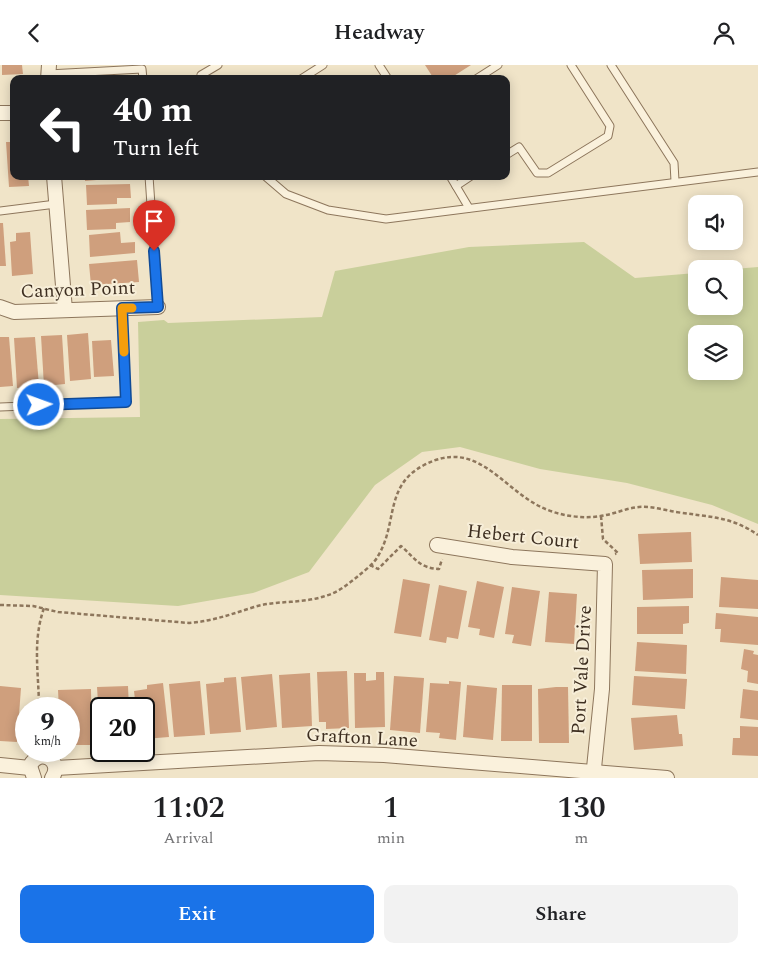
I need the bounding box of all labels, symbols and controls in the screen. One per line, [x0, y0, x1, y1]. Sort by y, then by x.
text: Headway [334, 16, 424, 49]
icon: back [20, 19, 48, 47]
icon: person [710, 19, 738, 47]
text: 40 m [113, 84, 193, 137]
icon: left [30, 95, 95, 160]
text: Turn left [113, 132, 199, 165]
map controls [688, 195, 743, 380]
button: sound [688, 195, 743, 250]
pin [133, 200, 175, 251]
icon: arrive [140, 207, 168, 235]
button: search [688, 260, 743, 315]
street label: Canyon Point [20, 273, 136, 306]
button: layers [688, 325, 743, 380]
position arrow [12, 378, 64, 430]
street label: Hebert Court [466, 517, 581, 557]
street label: Port Vale Drive [564, 605, 600, 735]
speed limit sign: 20 [90, 697, 155, 762]
text: 9 [40, 704, 55, 742]
street label: Grafton Lane [305, 721, 419, 755]
text: km/h [34, 732, 61, 751]
text: 11:02 [152, 785, 225, 831]
text: 1 [383, 785, 399, 831]
text: 130 [557, 785, 606, 831]
text: Arrival [164, 826, 213, 850]
text: min [377, 826, 405, 850]
text: m [575, 826, 588, 850]
button: Exit [20, 885, 374, 943]
button: Share [384, 885, 738, 943]

